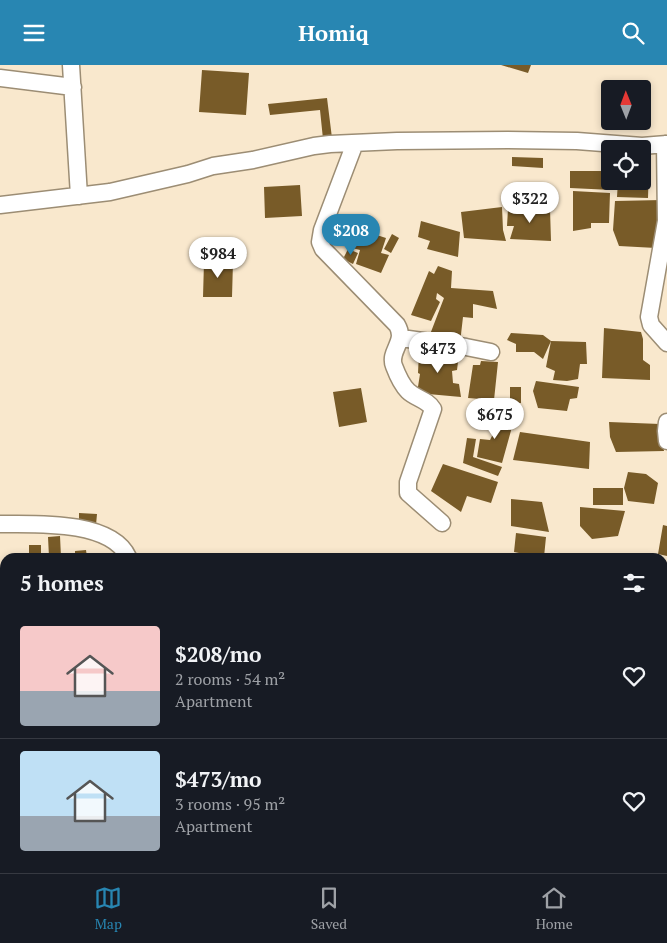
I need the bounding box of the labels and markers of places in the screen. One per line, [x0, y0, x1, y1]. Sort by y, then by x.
pin: $322 [500, 181, 560, 224]
pin: $208 [321, 213, 381, 256]
pin: $984 [188, 237, 248, 279]
pin: $473 [408, 331, 468, 374]
pin: $675 [465, 397, 525, 440]

